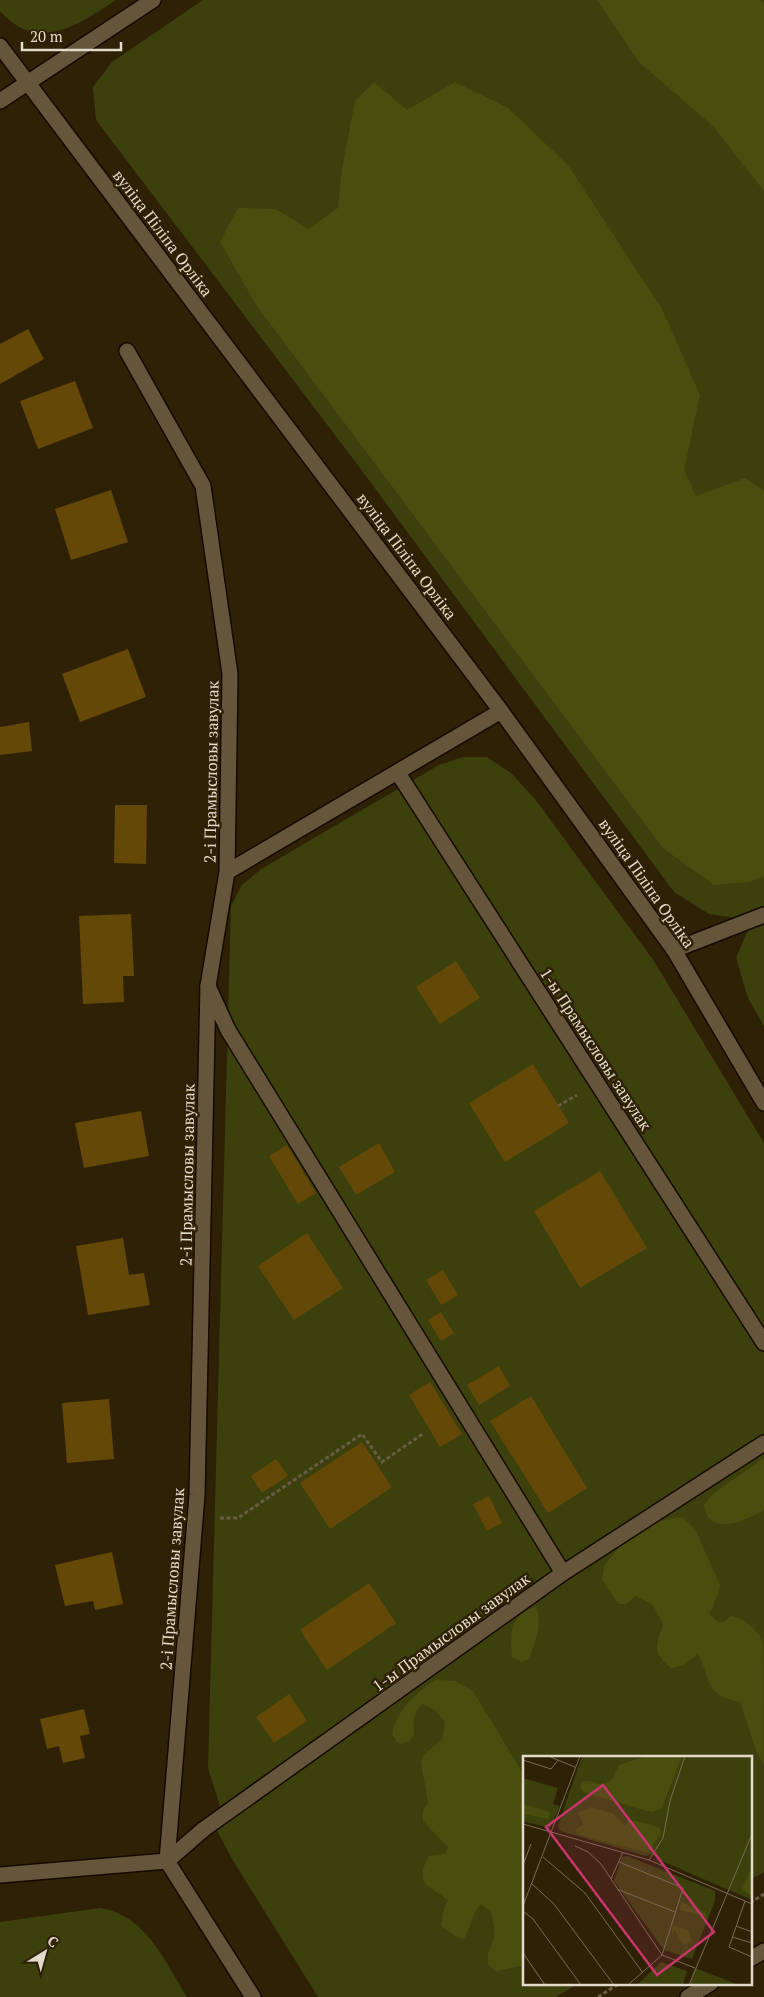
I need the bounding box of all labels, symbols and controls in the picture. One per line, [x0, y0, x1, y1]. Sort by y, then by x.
scale bar [22, 20, 121, 52]
text: 20 m [30, 26, 63, 46]
street label: вуліца Піліпа Орліка [108, 165, 218, 301]
street label: вуліца Піліпа Орліка [352, 488, 462, 624]
street label: 2-і Прамысловы завулак [198, 680, 224, 863]
street label: вуліца Піліпа Орліка [594, 814, 700, 952]
street label: 1-ы Прамысловы завулак [535, 964, 657, 1135]
street label: 2-і Прамысловы завулак [174, 1083, 200, 1266]
street label: 2-і Прамысловы завулак [155, 1487, 189, 1671]
street label: 1-ы Прамысловы завулак [368, 1567, 534, 1697]
inset map [523, 1756, 752, 1984]
north arrow [20, 1927, 70, 1977]
text: С [44, 1931, 62, 1952]

